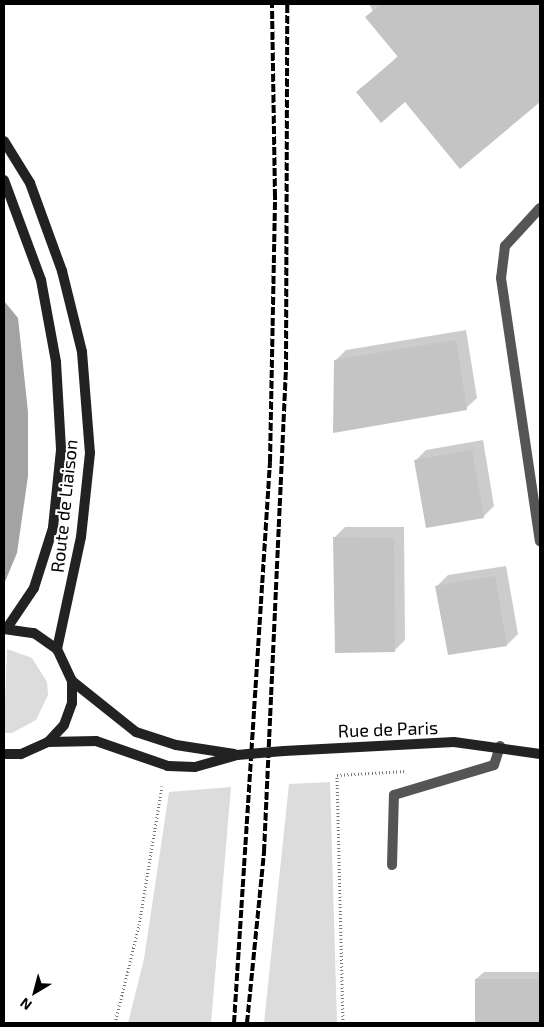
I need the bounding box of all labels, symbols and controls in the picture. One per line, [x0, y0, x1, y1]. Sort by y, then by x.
street label: Route de Liaison [46, 438, 82, 574]
street label: Rue de Paris [337, 716, 439, 742]
north arrow [10, 967, 60, 1017]
text: N [17, 995, 35, 1014]

